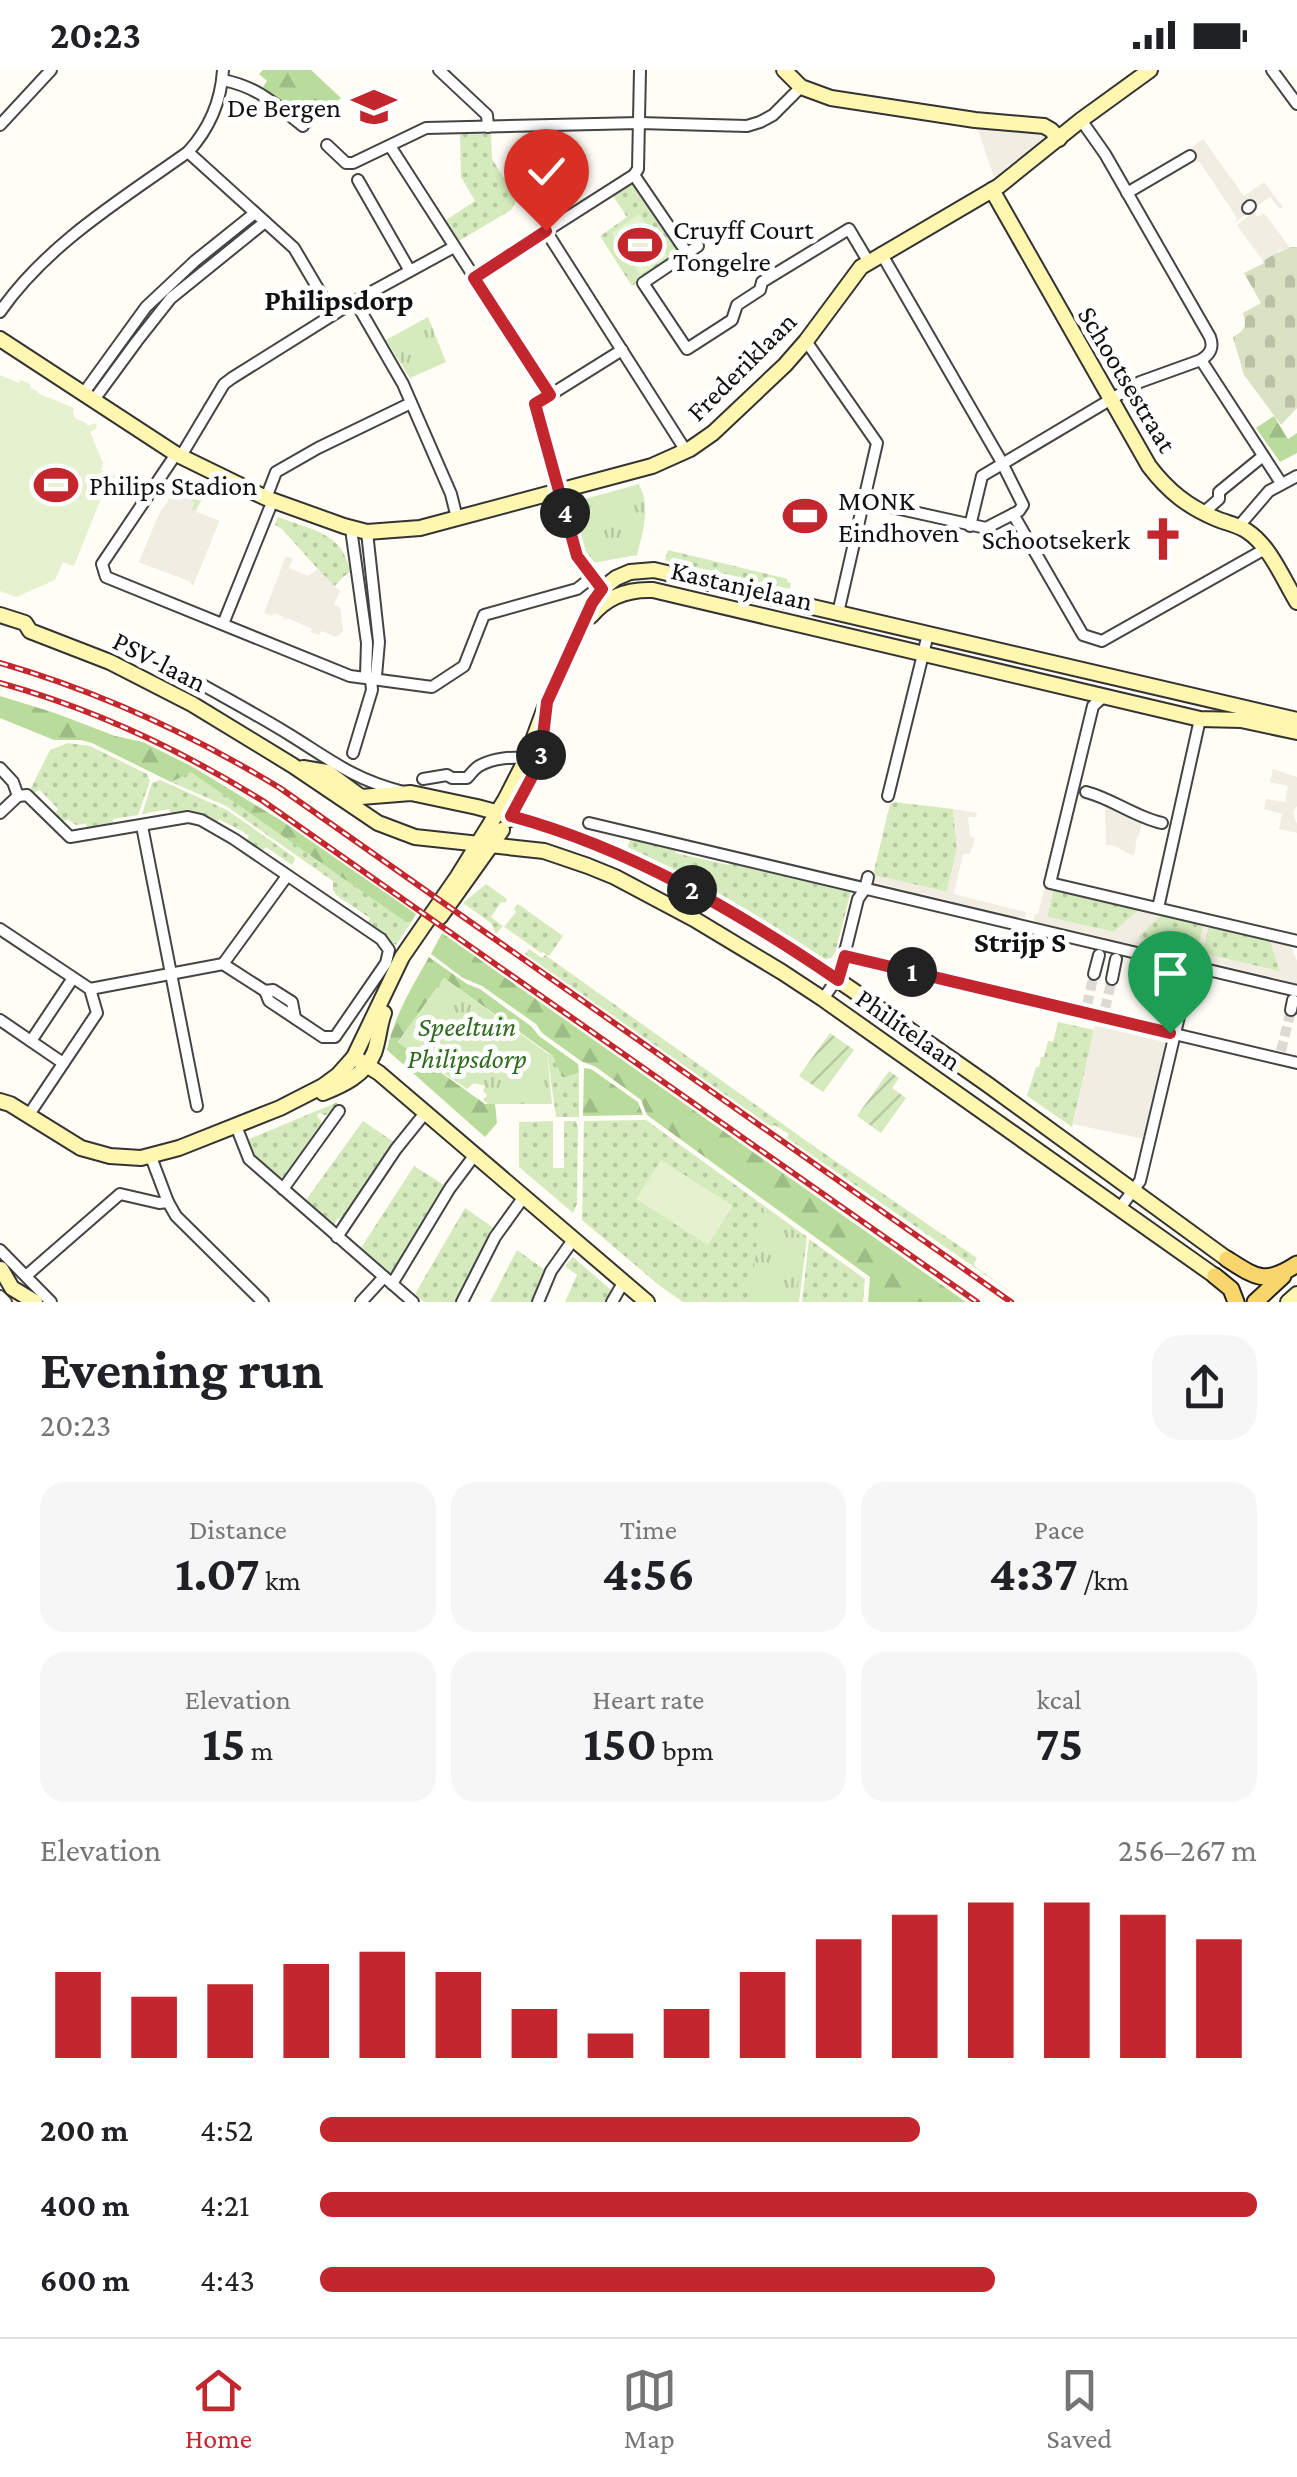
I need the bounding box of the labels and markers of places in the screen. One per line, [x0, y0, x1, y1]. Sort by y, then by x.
school or university icon: De Bergen [350, 83, 398, 131]
place label: De Bergen [227, 92, 341, 123]
pin [504, 129, 589, 232]
place label: Cruyff Court Tongelre [673, 214, 814, 277]
sports icon: Cruyff Court Tongelre [616, 221, 664, 269]
sports icon: Philips Stadion [32, 461, 80, 509]
place label: Philips Stadion [89, 470, 257, 501]
place label: MONK Eindhoven [838, 485, 959, 548]
pin: 4 [540, 488, 590, 538]
sports icon: MONK Eindhoven [781, 492, 829, 540]
church icon: Schootsekerk [1139, 515, 1187, 563]
place label: Schootsekerk [982, 524, 1131, 555]
pin: 3 [516, 730, 566, 780]
pin: 2 [667, 865, 717, 915]
pin [1128, 931, 1213, 1034]
pin: 1 [887, 947, 937, 997]

